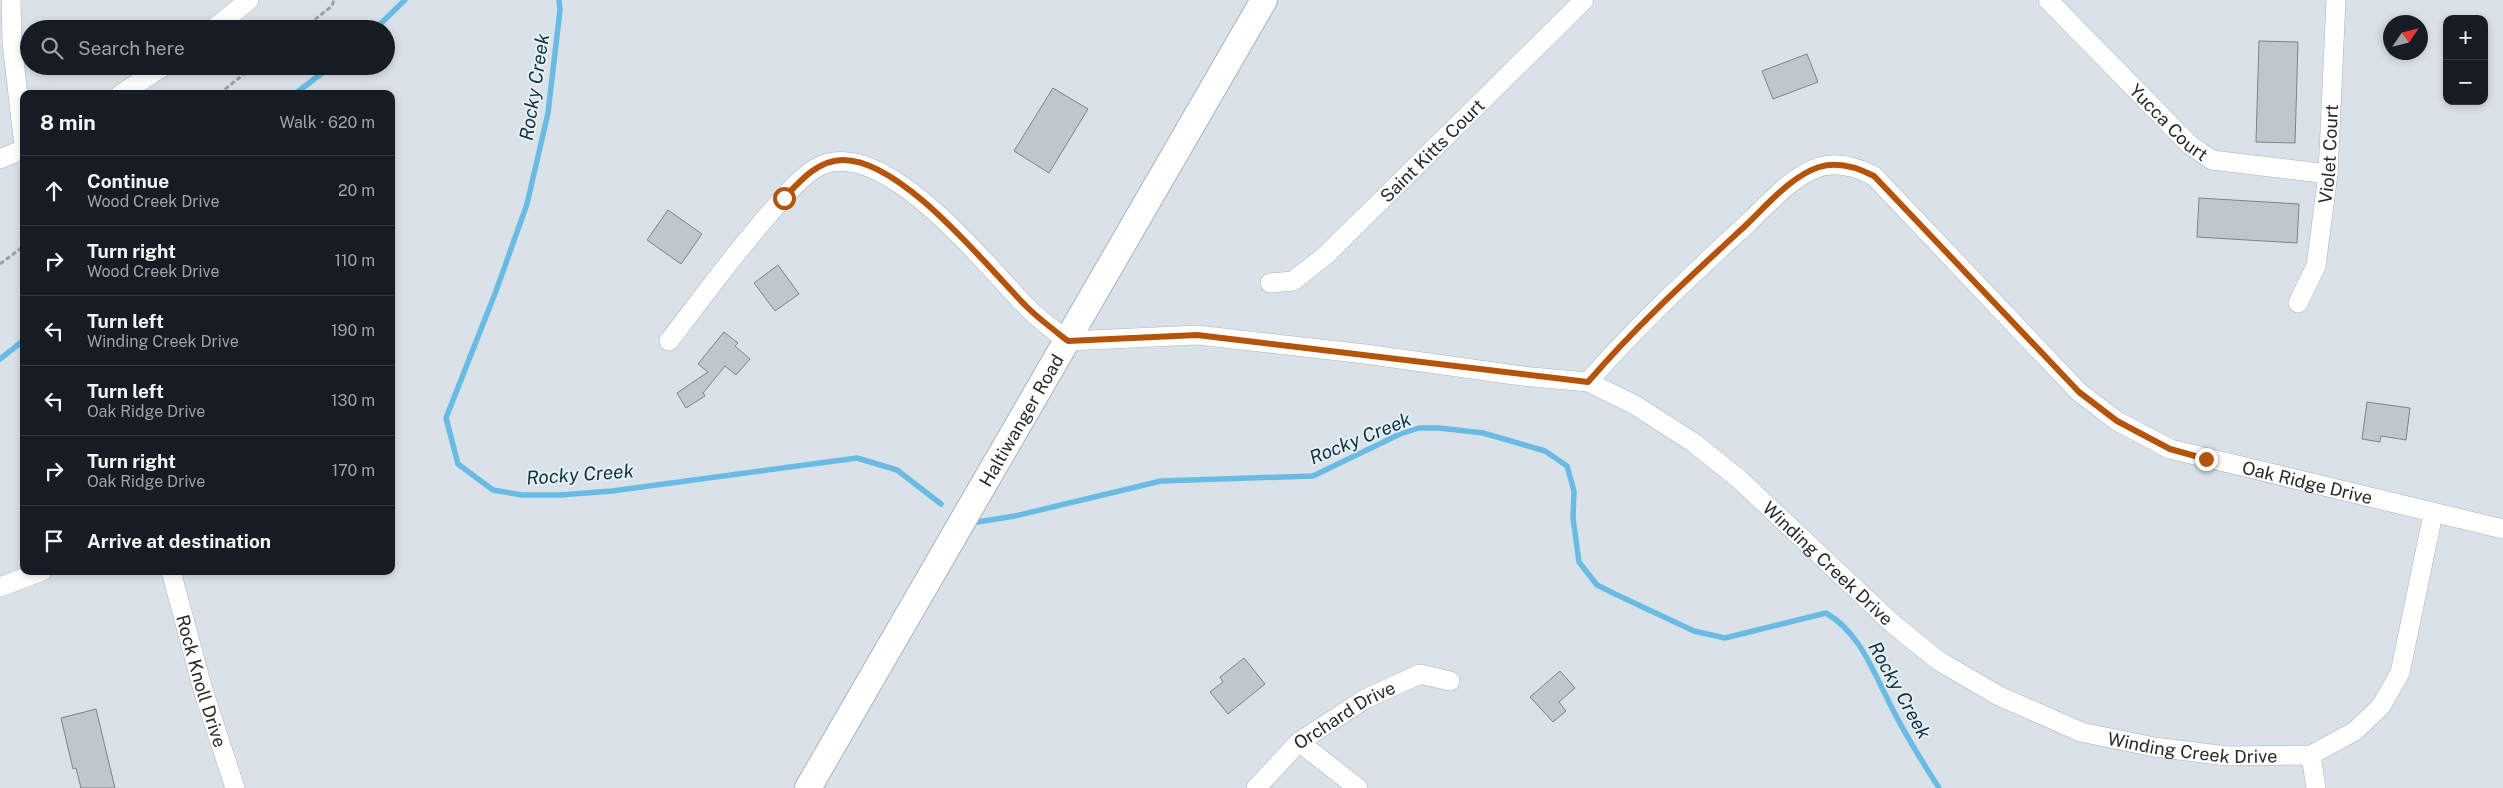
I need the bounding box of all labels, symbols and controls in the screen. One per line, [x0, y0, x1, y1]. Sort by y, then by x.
north arrow [2383, 15, 2428, 60]
map controls [2443, 15, 2488, 105]
button: + [2443, 15, 2488, 60]
search box [20, 20, 395, 75]
water label: Rocky Creek [515, 31, 553, 142]
icon: search [38, 34, 66, 62]
text: Search here [78, 37, 185, 59]
button: − [2443, 60, 2488, 105]
street label: Yucca Court [2125, 79, 2212, 165]
street label: Saint Kitts Court [1375, 94, 1488, 206]
street label: Violet Court [2314, 104, 2342, 205]
text: 8 min [40, 110, 96, 135]
text: Walk · 620 m [279, 113, 375, 132]
text: Continue [87, 170, 169, 192]
icon: ahead [40, 177, 68, 205]
text: 20 m [338, 181, 375, 200]
route start [773, 187, 796, 210]
text: Wood Creek Drive [87, 192, 220, 211]
text: Turn right [87, 240, 176, 262]
icon: right [40, 247, 68, 275]
text: 110 m [334, 251, 375, 270]
text: Wood Creek Drive [87, 262, 220, 281]
text: Turn left [87, 310, 164, 332]
icon: left [40, 317, 68, 345]
text: 190 m [331, 321, 375, 340]
text: Winding Creek Drive [87, 332, 239, 351]
street label: Haltiwanger Road [974, 350, 1067, 490]
text: Turn left [87, 380, 164, 402]
icon: left [40, 387, 68, 415]
text: 130 m [331, 391, 375, 410]
text: Oak Ridge Drive [87, 402, 205, 421]
water label: Rocky Creek [1306, 407, 1415, 468]
route end [2195, 448, 2218, 471]
text: Turn right [87, 450, 176, 472]
street label: Oak Ridge Drive [2240, 456, 2375, 508]
icon: right [40, 457, 68, 485]
water label: Rocky Creek [526, 459, 635, 489]
text: 170 m [332, 461, 375, 480]
text: Oak Ridge Drive [87, 472, 205, 491]
street label: Winding Creek Drive [1759, 497, 1898, 629]
icon: arrive [40, 527, 68, 555]
text: Arrive at destination [87, 530, 271, 552]
street label: Rock Knoll Drive [173, 612, 231, 750]
water label: Rocky Creek [1864, 638, 1936, 743]
street label: Orchard Drive [1289, 676, 1398, 753]
street label: Winding Creek Drive [2106, 727, 2277, 767]

